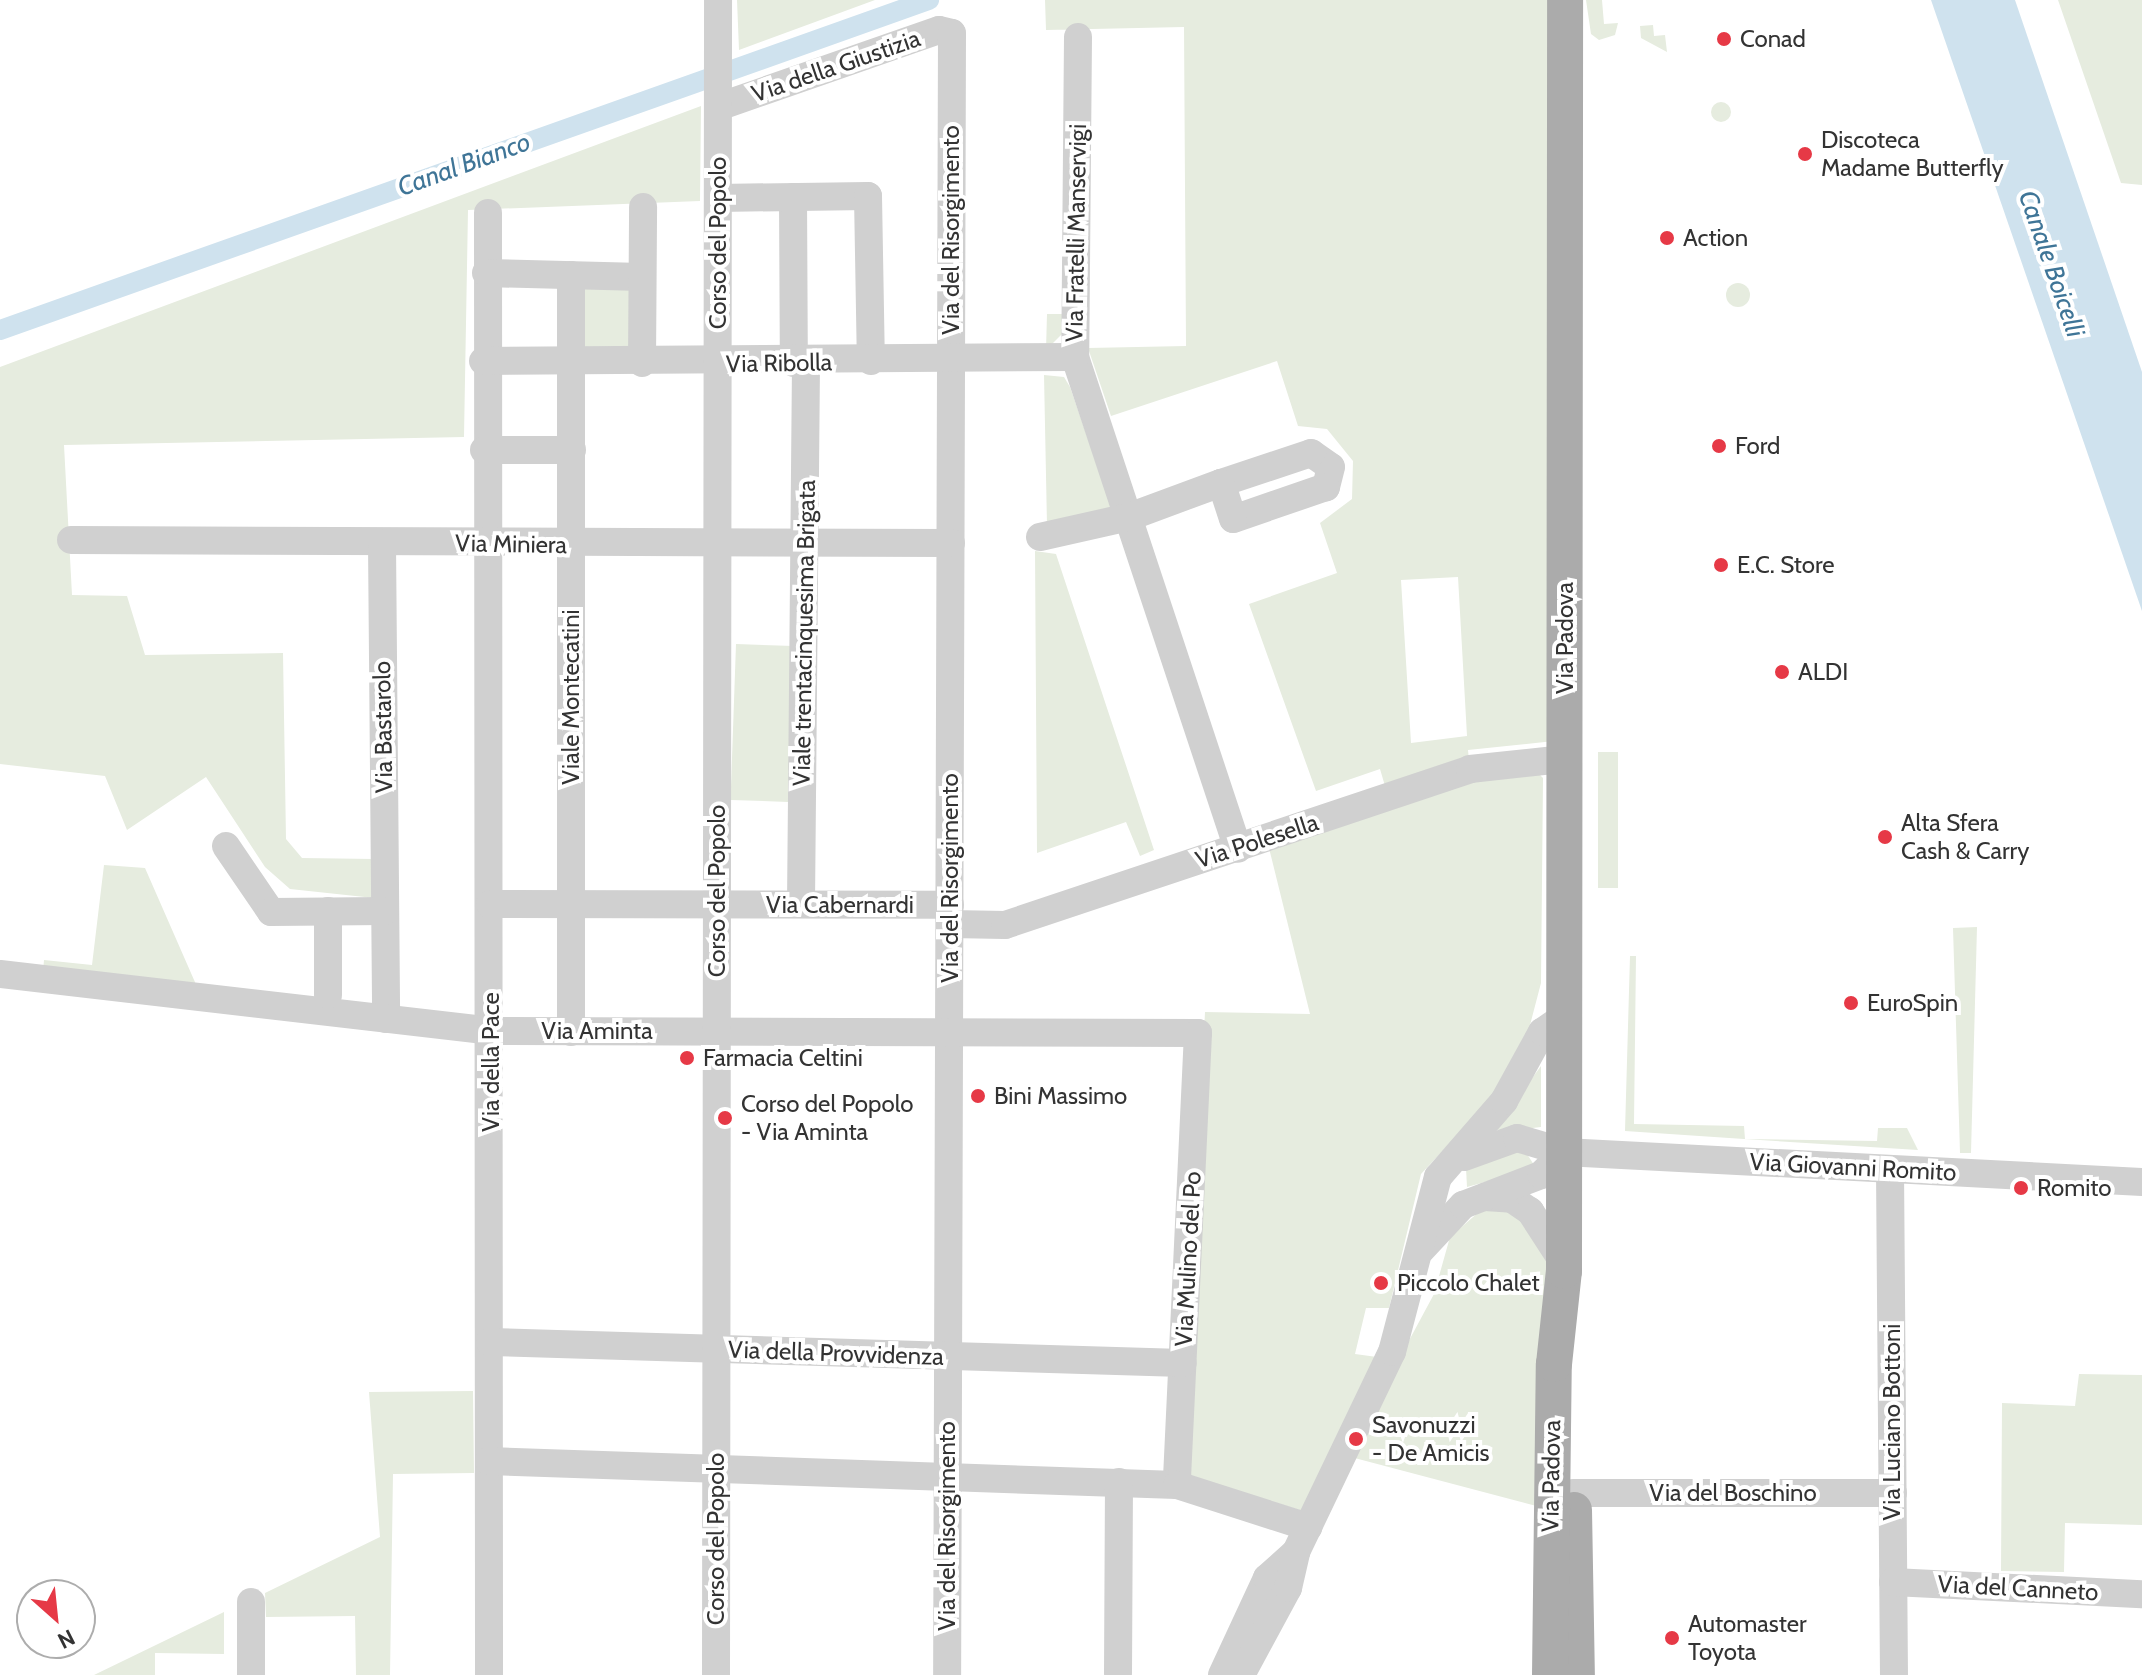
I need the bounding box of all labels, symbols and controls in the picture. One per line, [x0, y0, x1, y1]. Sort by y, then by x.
street label: Via della Giustizia [748, 24, 924, 108]
place label: Conad [1740, 25, 1806, 53]
marker: Conad [1715, 30, 1733, 48]
street label: Via Fratelli Manservigi [1060, 124, 1092, 342]
street label: Via del Risorgimento [937, 125, 965, 335]
place label: Discoteca Madame Butterfly [1821, 126, 2004, 182]
water label: Canal Bianco [393, 127, 535, 203]
marker: Discoteca Madame Butterfly [1796, 145, 1814, 163]
street label: Corso del Popolo [704, 157, 732, 329]
water label: Canale Boicelli [2011, 187, 2091, 341]
place label: Action [1683, 224, 1748, 252]
marker: Action [1658, 229, 1676, 247]
street label: Via Ribolla [726, 348, 832, 378]
place label: Ford [1735, 432, 1780, 460]
marker: Ford [1710, 437, 1728, 455]
street label: Viale trentacinquesima Brigata [787, 480, 821, 786]
street label: Via Miniera [455, 529, 567, 559]
place label: E.C. Store [1737, 551, 1835, 579]
marker: E.C. Store [1712, 556, 1730, 574]
street label: Via Padova [1551, 582, 1579, 694]
street label: Viale Montecatini [557, 609, 585, 785]
place label: ALDI [1798, 658, 1848, 686]
street label: Via Bastarolo [367, 661, 399, 793]
marker: ALDI [1773, 663, 1791, 681]
street label: Via del Risorgimento [936, 773, 964, 983]
street label: Corso del Popolo [703, 805, 731, 977]
street label: Via Polesella [1192, 808, 1322, 874]
place label: Alta Sfera Cash & Carry [1901, 809, 2029, 865]
marker: Alta Sfera Cash & Carry [1876, 828, 1894, 846]
street label: Via Cabernardi [766, 891, 914, 919]
place label: EuroSpin [1867, 989, 1958, 1017]
street label: Via della Pace [477, 992, 505, 1132]
marker: EuroSpin [1842, 994, 1860, 1012]
street label: Via Aminta [541, 1017, 653, 1045]
place label: Farmacia Celtini [703, 1044, 863, 1072]
marker: Farmacia Celtini [678, 1049, 696, 1067]
place label: Bini Massimo [994, 1082, 1127, 1110]
marker: Bini Massimo [969, 1087, 987, 1105]
place label: Corso del Popolo - Via Aminta [741, 1090, 913, 1146]
marker: Corso del Popolo - Via Aminta [716, 1109, 734, 1127]
street label: Via Giovanni Romito [1749, 1147, 1957, 1187]
street label: Via Mulino del Po [1169, 1171, 1207, 1347]
place label: Romito [2037, 1174, 2112, 1202]
marker: Romito [2012, 1179, 2030, 1197]
place label: Piccolo Chalet [1397, 1269, 1540, 1297]
marker: Piccolo Chalet [1372, 1274, 1390, 1292]
street label: Via Luciano Bottoni [1878, 1324, 1906, 1520]
street label: Via della Provvidenza [728, 1335, 944, 1371]
place label: Savonuzzi - De Amicis [1372, 1411, 1489, 1467]
street label: Via Padova [1536, 1420, 1566, 1532]
street label: Via del Risorgimento [933, 1421, 961, 1631]
marker: Savonuzzi - De Amicis [1347, 1430, 1365, 1448]
street label: Corso del Popolo [702, 1453, 730, 1625]
street label: Via del Boschino [1649, 1479, 1817, 1507]
street label: Via del Canneto [1937, 1569, 2099, 1607]
north arrow [16, 1579, 96, 1659]
place label: Automaster Toyota [1688, 1610, 1807, 1666]
text: N [53, 1623, 79, 1655]
marker: Automaster Toyota [1663, 1629, 1681, 1647]

